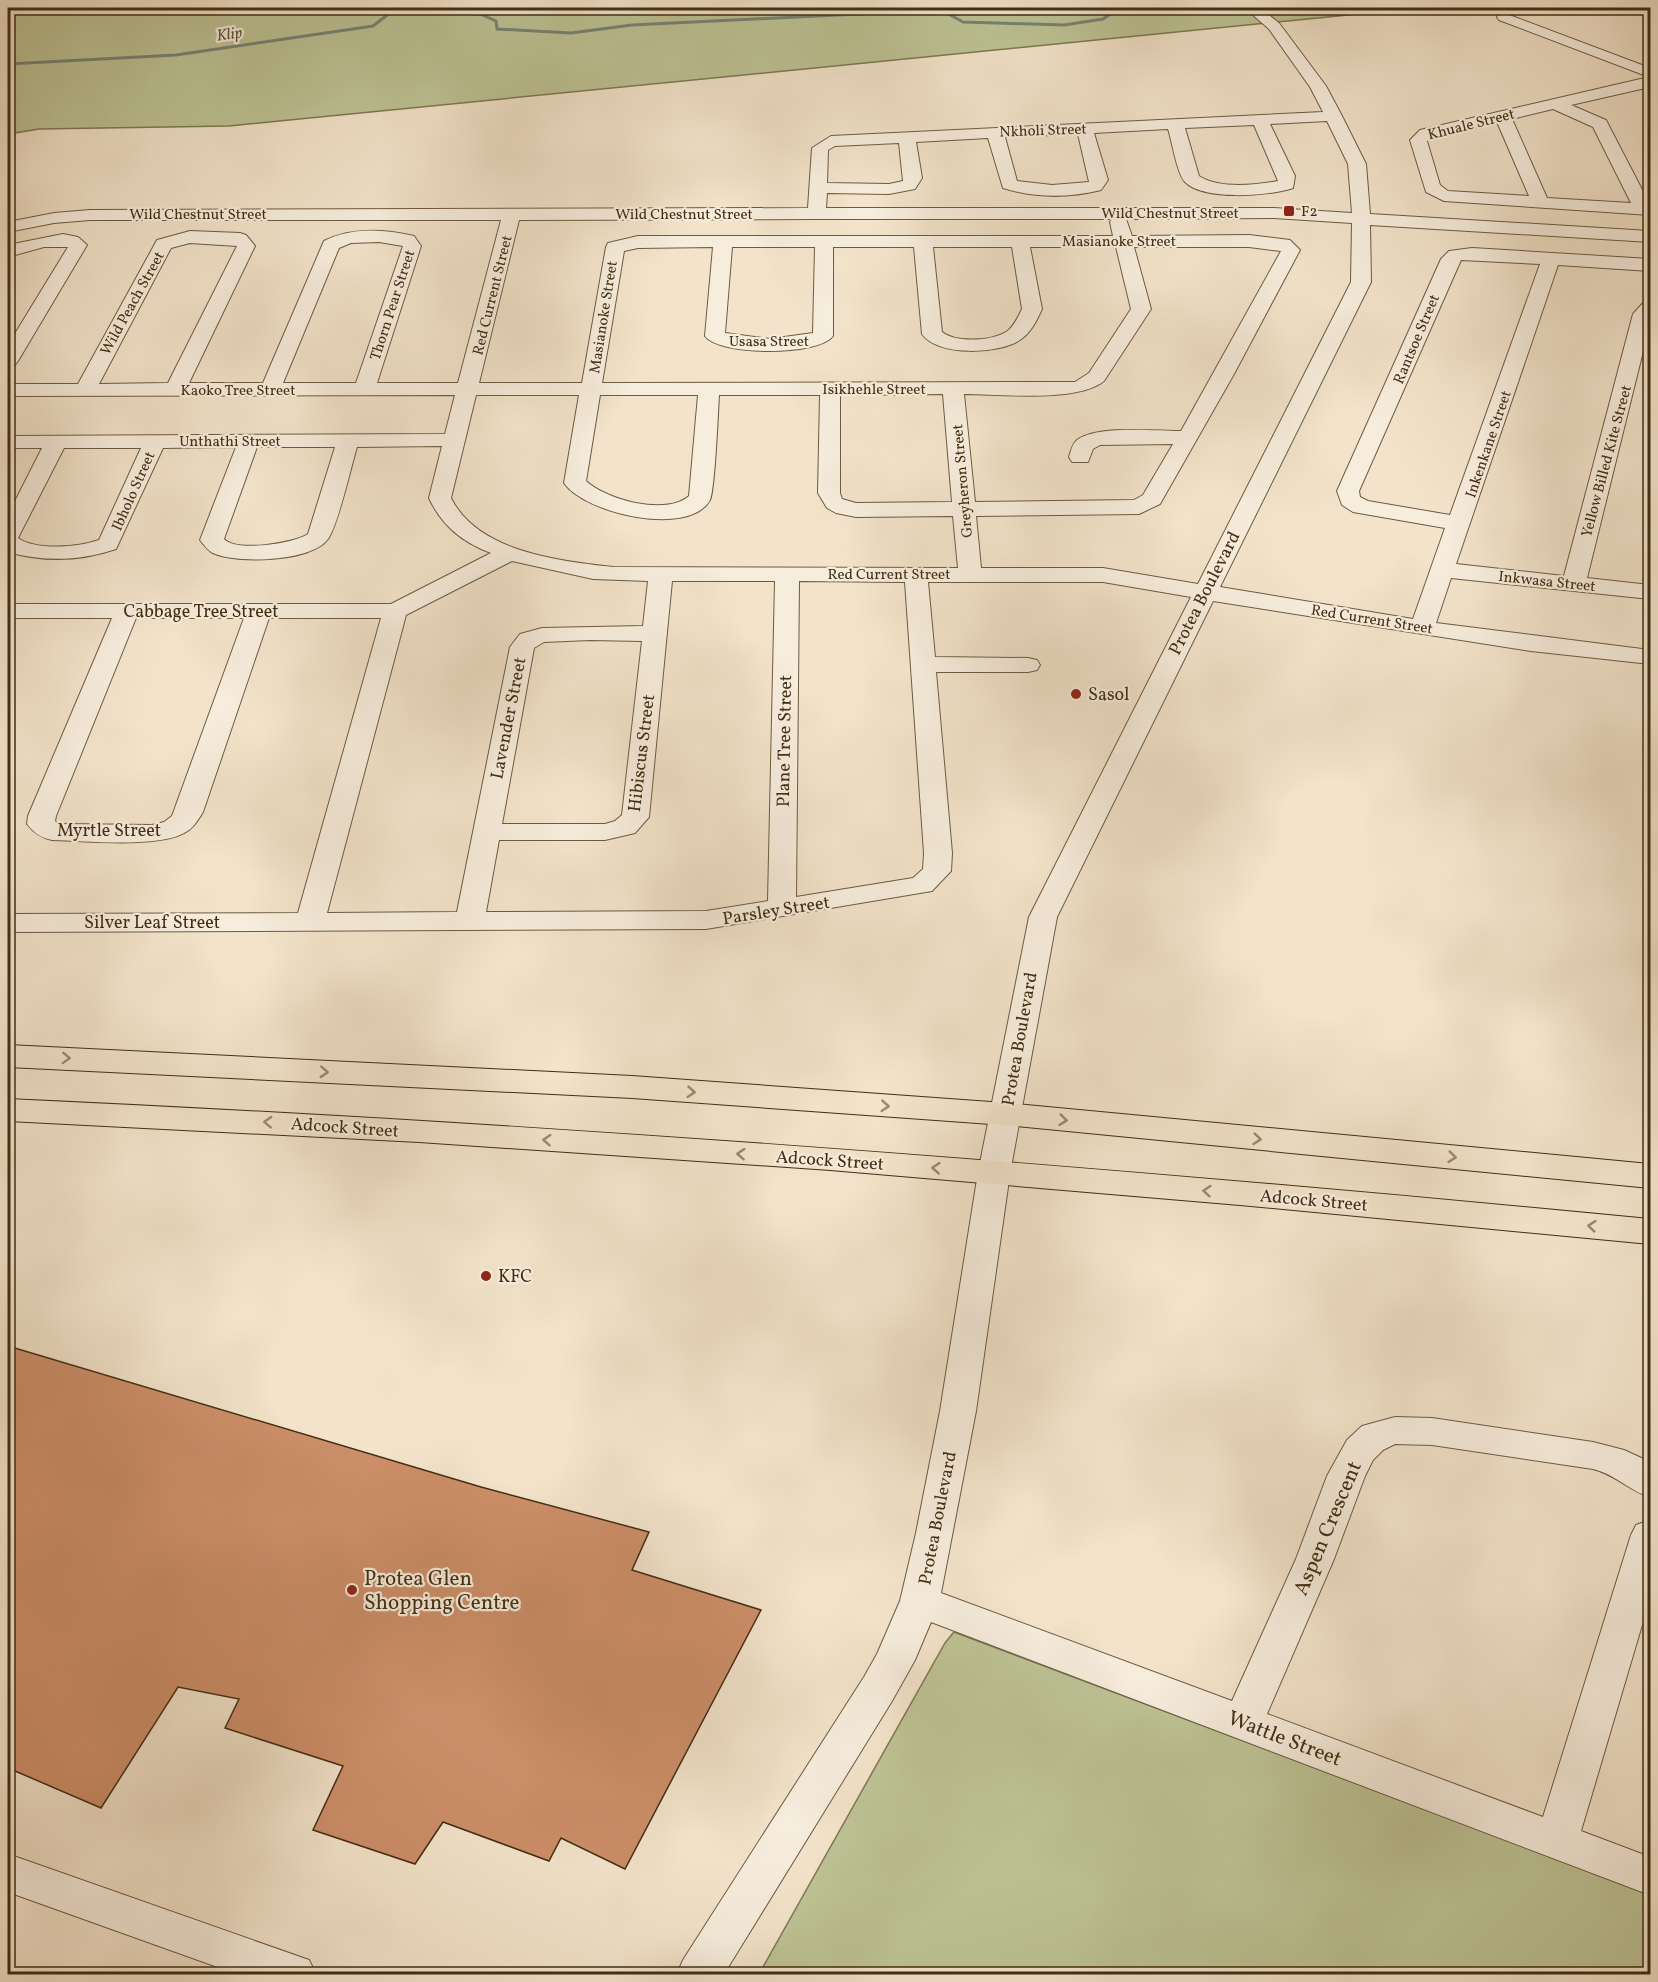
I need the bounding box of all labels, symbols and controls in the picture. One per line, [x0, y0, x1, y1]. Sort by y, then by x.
water label: Klip [215, 22, 244, 48]
street label: Khuale Street [1426, 105, 1517, 146]
street label: Nkholi Street [999, 119, 1087, 144]
place label: F2 [1301, 202, 1317, 223]
street label: Wild Chestnut Street [1101, 204, 1239, 225]
marker: F2 [1282, 204, 1296, 218]
street label: Wild Chestnut Street [129, 205, 267, 226]
street label: Wild Chestnut Street [615, 205, 753, 226]
street label: Masianoke Street [1062, 232, 1176, 253]
street label: Red Current Street [468, 233, 519, 358]
street label: Thorn Pear Street [366, 247, 421, 364]
street label: Wild Peach Street [96, 248, 171, 359]
street label: Masianoke Street [585, 259, 624, 375]
street label: Rantsoe Street [1389, 291, 1446, 388]
street label: Usasa Street [729, 332, 809, 353]
street label: Isikhehle Street [822, 380, 926, 401]
street label: Kaoko Tree Street [181, 381, 295, 402]
street label: Yellow Billed Kite Street [1577, 383, 1638, 540]
street label: Inkenkane Street [1461, 388, 1518, 501]
street label: Greyheron Street [948, 423, 979, 539]
street label: Unthathi Street [179, 432, 281, 453]
street label: Ibholo Street [108, 449, 161, 535]
street label: Protea Boulevard [1163, 528, 1247, 660]
street label: Red Current Street [827, 565, 951, 586]
street label: Inkwasa Street [1497, 567, 1597, 598]
street label: Cabbage Tree Street [123, 600, 279, 625]
street label: Red Current Street [1309, 600, 1434, 640]
street label: Lavender Street [485, 655, 534, 782]
street label: Plane Tree Street [772, 675, 799, 807]
place label: Sasol [1088, 683, 1129, 708]
marker: Sasol [1069, 687, 1083, 701]
street label: Hibiscus Street [623, 693, 662, 814]
street label: Myrtle Street [57, 819, 161, 844]
street label: Parsley Street [721, 891, 832, 932]
street label: Silver Leaf Street [84, 911, 220, 936]
street label: Protea Boulevard [996, 970, 1045, 1108]
one-way arrow [61, 1052, 70, 1065]
one-way arrow [319, 1065, 328, 1078]
one-way arrow [686, 1085, 695, 1098]
one-way arrow [881, 1099, 890, 1112]
street label: Adcock Street [290, 1112, 400, 1145]
one-way arrow [1059, 1113, 1068, 1126]
one-way arrow [264, 1116, 273, 1129]
one-way arrow [1253, 1132, 1262, 1145]
one-way arrow [542, 1133, 551, 1146]
street label: Adcock Street [775, 1145, 885, 1178]
one-way arrow [737, 1148, 746, 1161]
one-way arrow [1447, 1150, 1456, 1163]
one-way arrow [931, 1162, 940, 1175]
street label: Adcock Street [1259, 1184, 1369, 1219]
one-way arrow [1202, 1185, 1211, 1198]
one-way arrow [1588, 1220, 1597, 1233]
place label: KFC [498, 1265, 532, 1290]
marker: KFC [479, 1269, 493, 1283]
street label: Protea Boulevard [913, 1449, 964, 1587]
street label: Aspen Crescent [1287, 1457, 1370, 1600]
place label: Protea Glen Shopping Centre [364, 1565, 520, 1618]
marker: Protea Glen Shopping Centre [345, 1583, 359, 1597]
street label: Wattle Street [1223, 1704, 1346, 1774]

